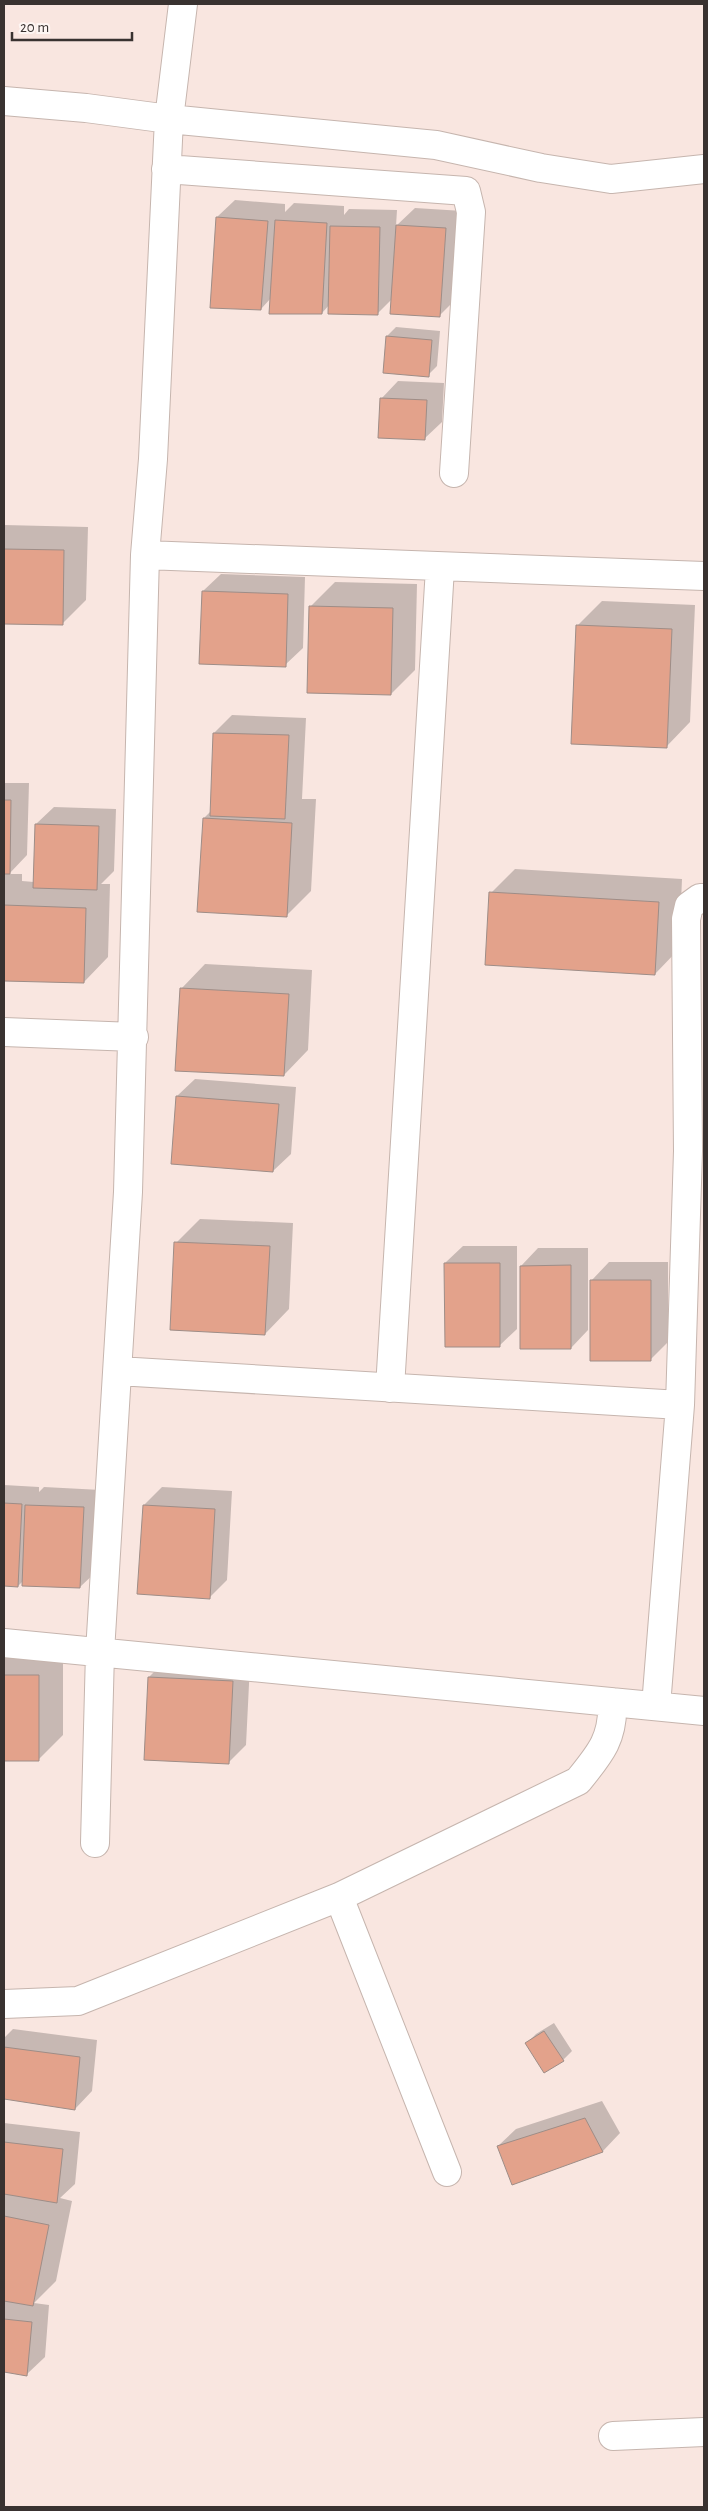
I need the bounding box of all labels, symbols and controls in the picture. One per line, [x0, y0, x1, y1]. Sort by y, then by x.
scale bar [12, 10, 132, 42]
text: 20 m [20, 20, 49, 35]

